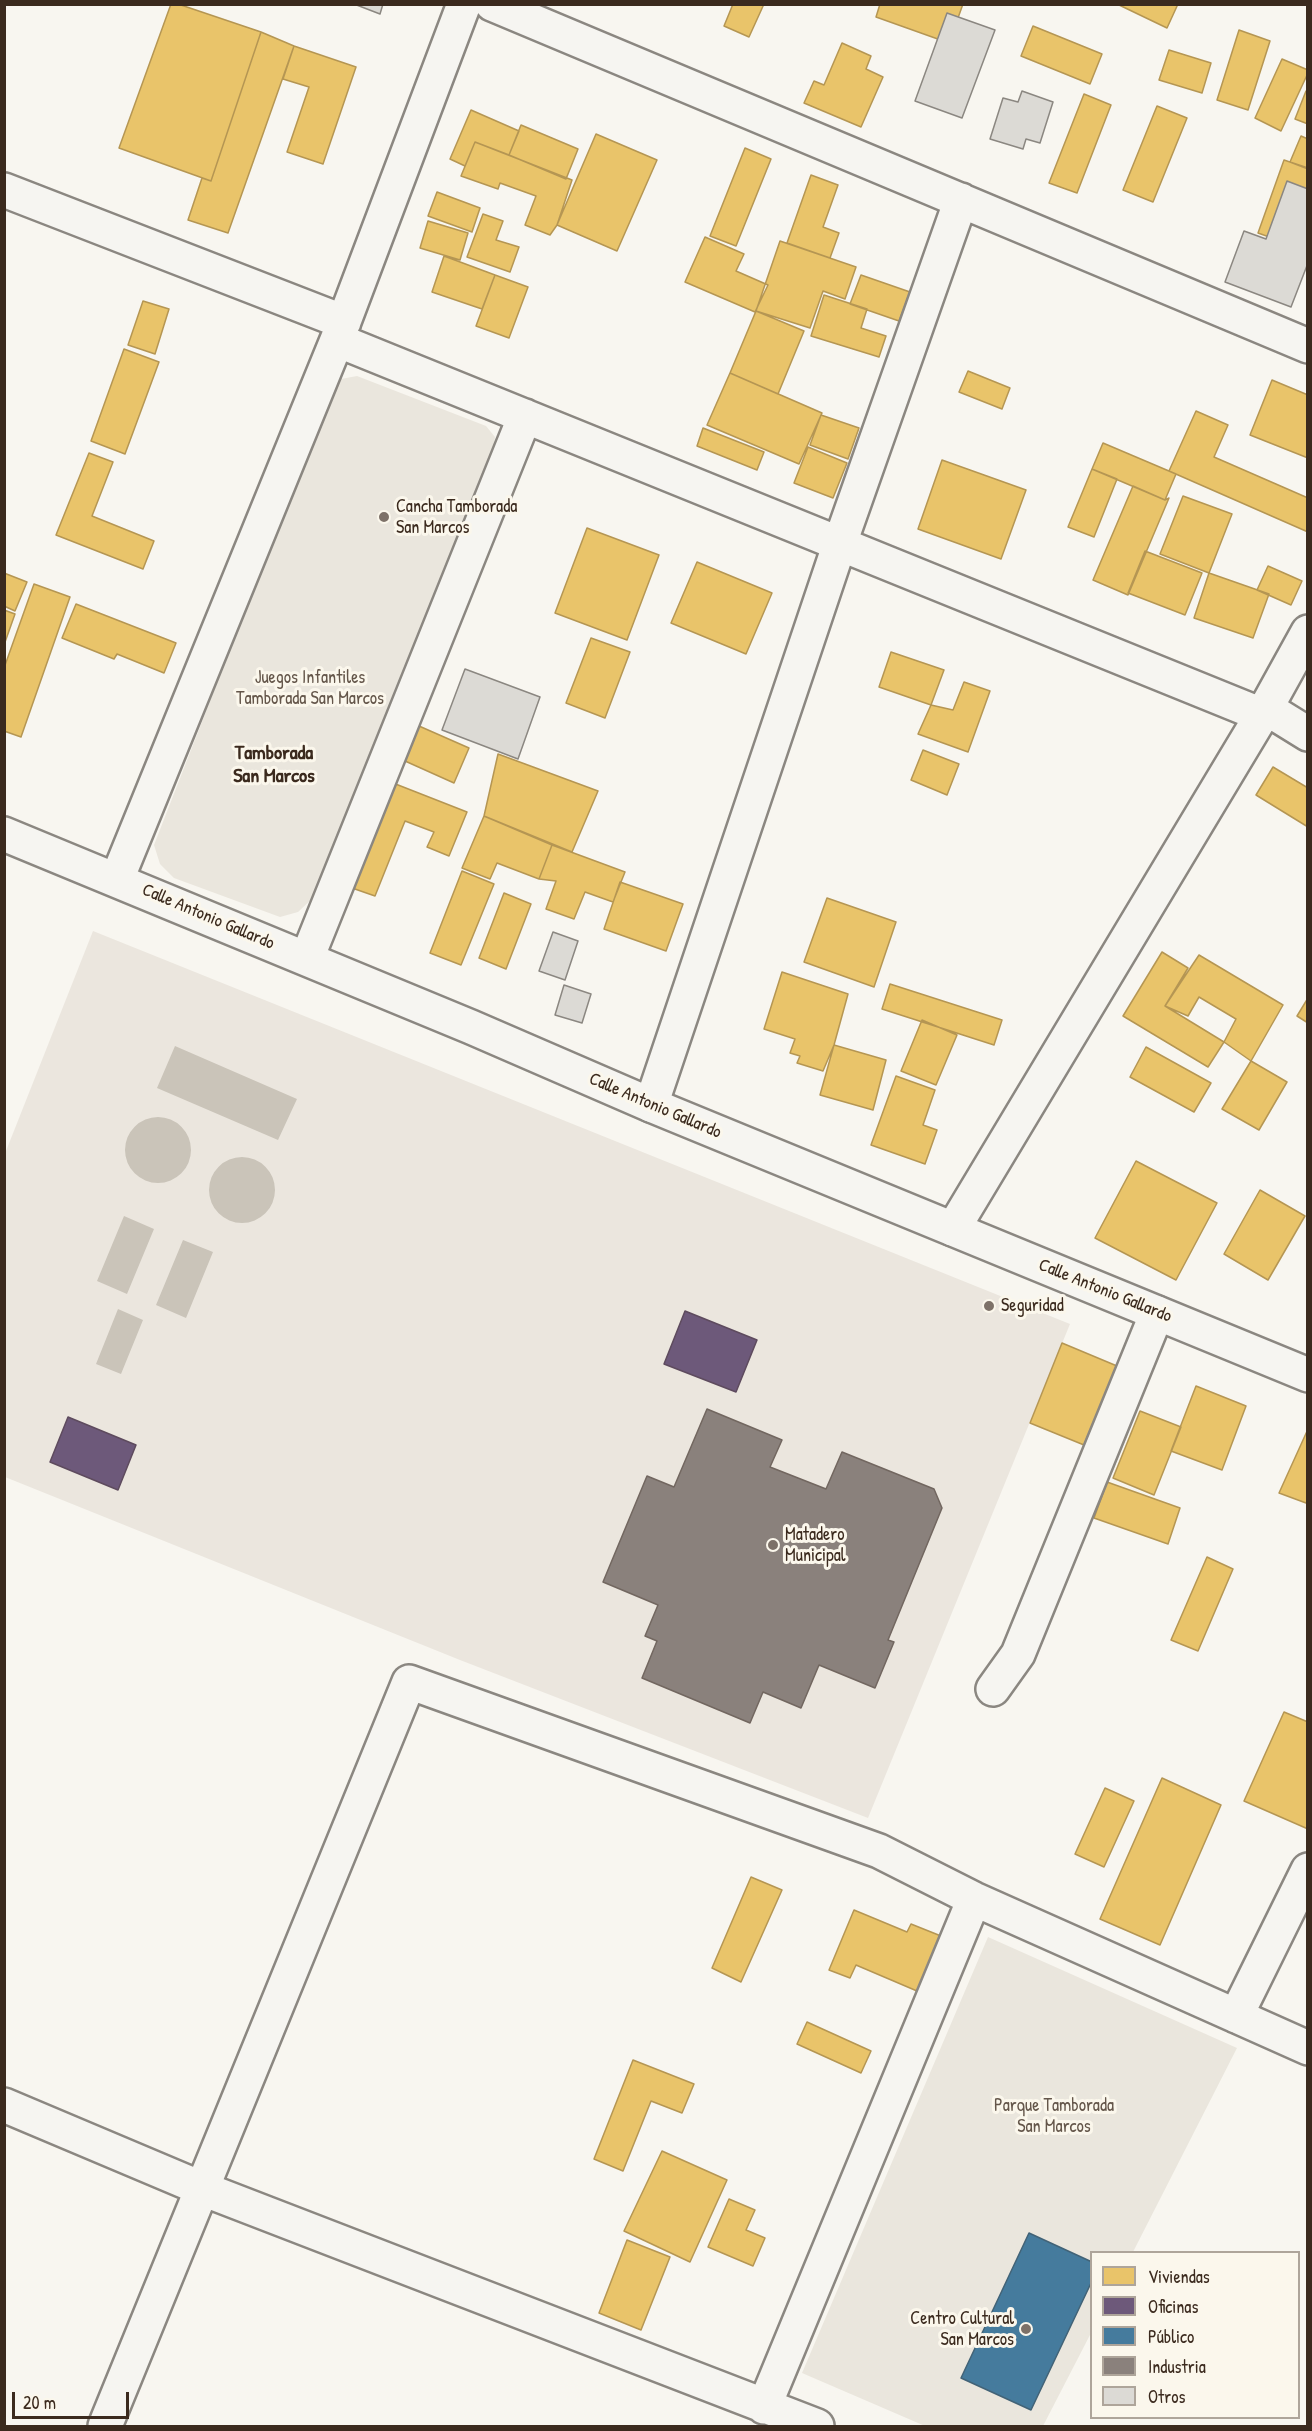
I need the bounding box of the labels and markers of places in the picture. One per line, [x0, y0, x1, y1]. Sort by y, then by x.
place label: Cancha Tamborada San Marcos [396, 496, 517, 538]
marker: Cancha Tamborada San Marcos [377, 510, 391, 524]
place label: Seguridad [1001, 1295, 1064, 1317]
marker: Seguridad [982, 1299, 996, 1313]
place label: Matadero Municipal [785, 1524, 846, 1567]
marker: Matadero Municipal [766, 1538, 780, 1552]
place label: Centro Cultural San Marcos [910, 2308, 1014, 2350]
marker: Centro Cultural San Marcos [1019, 2322, 1033, 2336]

